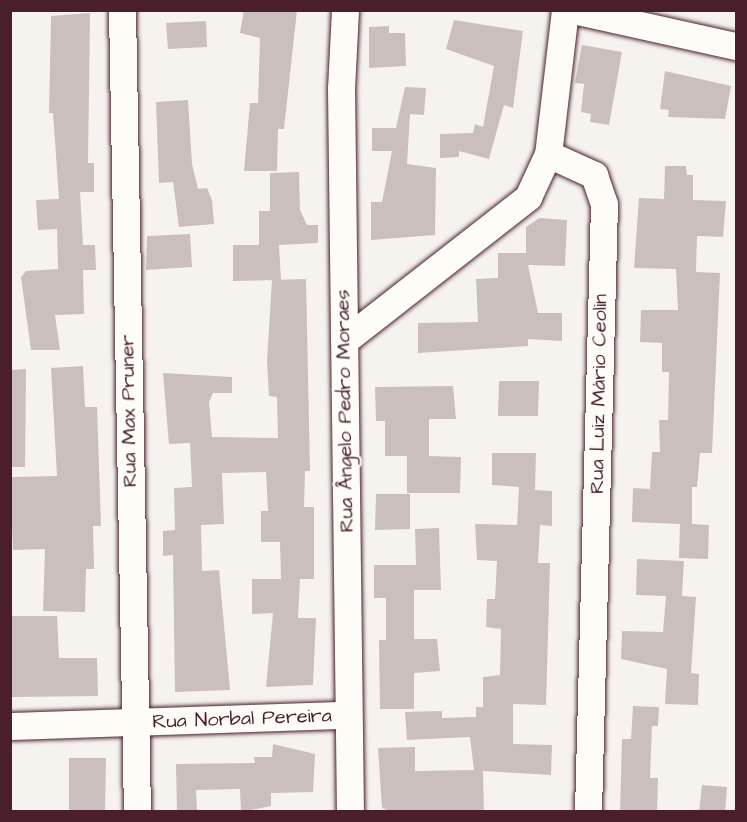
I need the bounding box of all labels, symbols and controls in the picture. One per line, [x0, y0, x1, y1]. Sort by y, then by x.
street label: Rua Ângelo Pedro Moraes [331, 289, 359, 533]
street label: Rua Luiz Mário Ceolin [585, 294, 613, 494]
street label: Rua Max Pruner [116, 335, 142, 487]
street label: Rua Norbal Pereira [152, 704, 332, 734]

